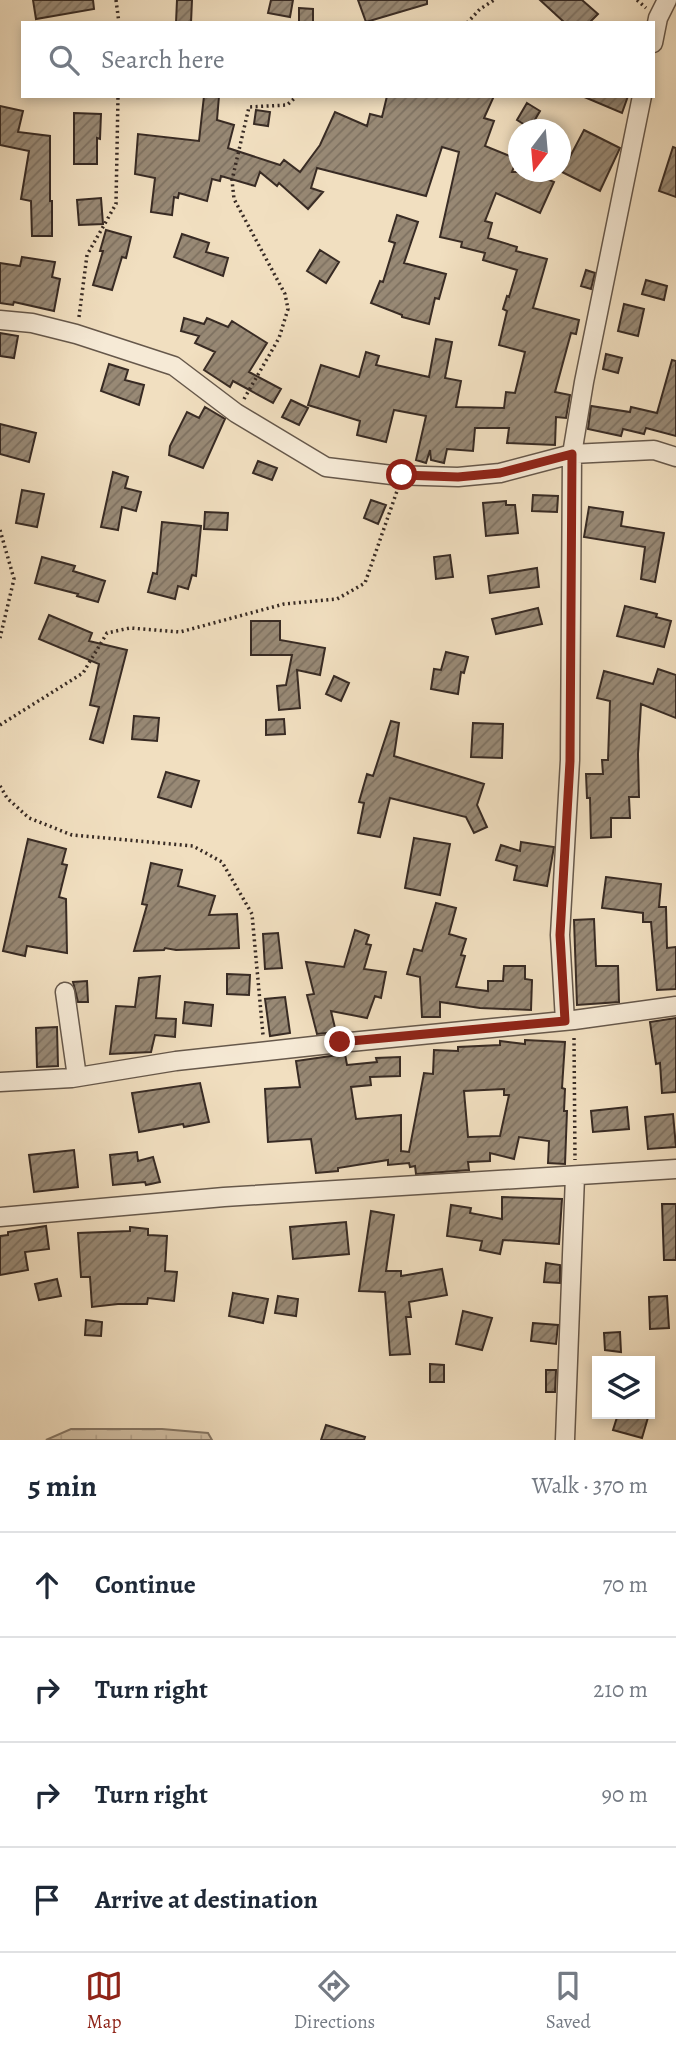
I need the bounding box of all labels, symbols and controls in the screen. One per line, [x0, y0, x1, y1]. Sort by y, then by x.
search box [21, 21, 655, 98]
icon: search [45, 41, 83, 79]
text: Search here [101, 42, 225, 77]
north arrow [508, 119, 571, 182]
route start [386, 459, 417, 490]
route end [324, 1026, 355, 1057]
map controls [592, 1356, 655, 1419]
button: layers [592, 1356, 655, 1419]
text: 5 min [28, 1466, 97, 1506]
text: Walk · 370 m [532, 1470, 648, 1501]
icon: ahead [28, 1566, 66, 1604]
text: Continue [95, 1567, 196, 1602]
text: 70 m [602, 1569, 648, 1600]
icon: right [28, 1671, 66, 1709]
text: Turn right [95, 1672, 208, 1707]
text: 210 m [593, 1674, 648, 1705]
icon: right [28, 1776, 66, 1814]
text: Turn right [95, 1777, 208, 1812]
text: 90 m [602, 1779, 648, 1810]
icon: arrive [28, 1881, 66, 1919]
text: Arrive at destination [95, 1882, 318, 1917]
tab: Map [85, 1967, 123, 2035]
tab: Directions [294, 1967, 375, 2035]
tab: Saved [546, 1967, 591, 2035]

